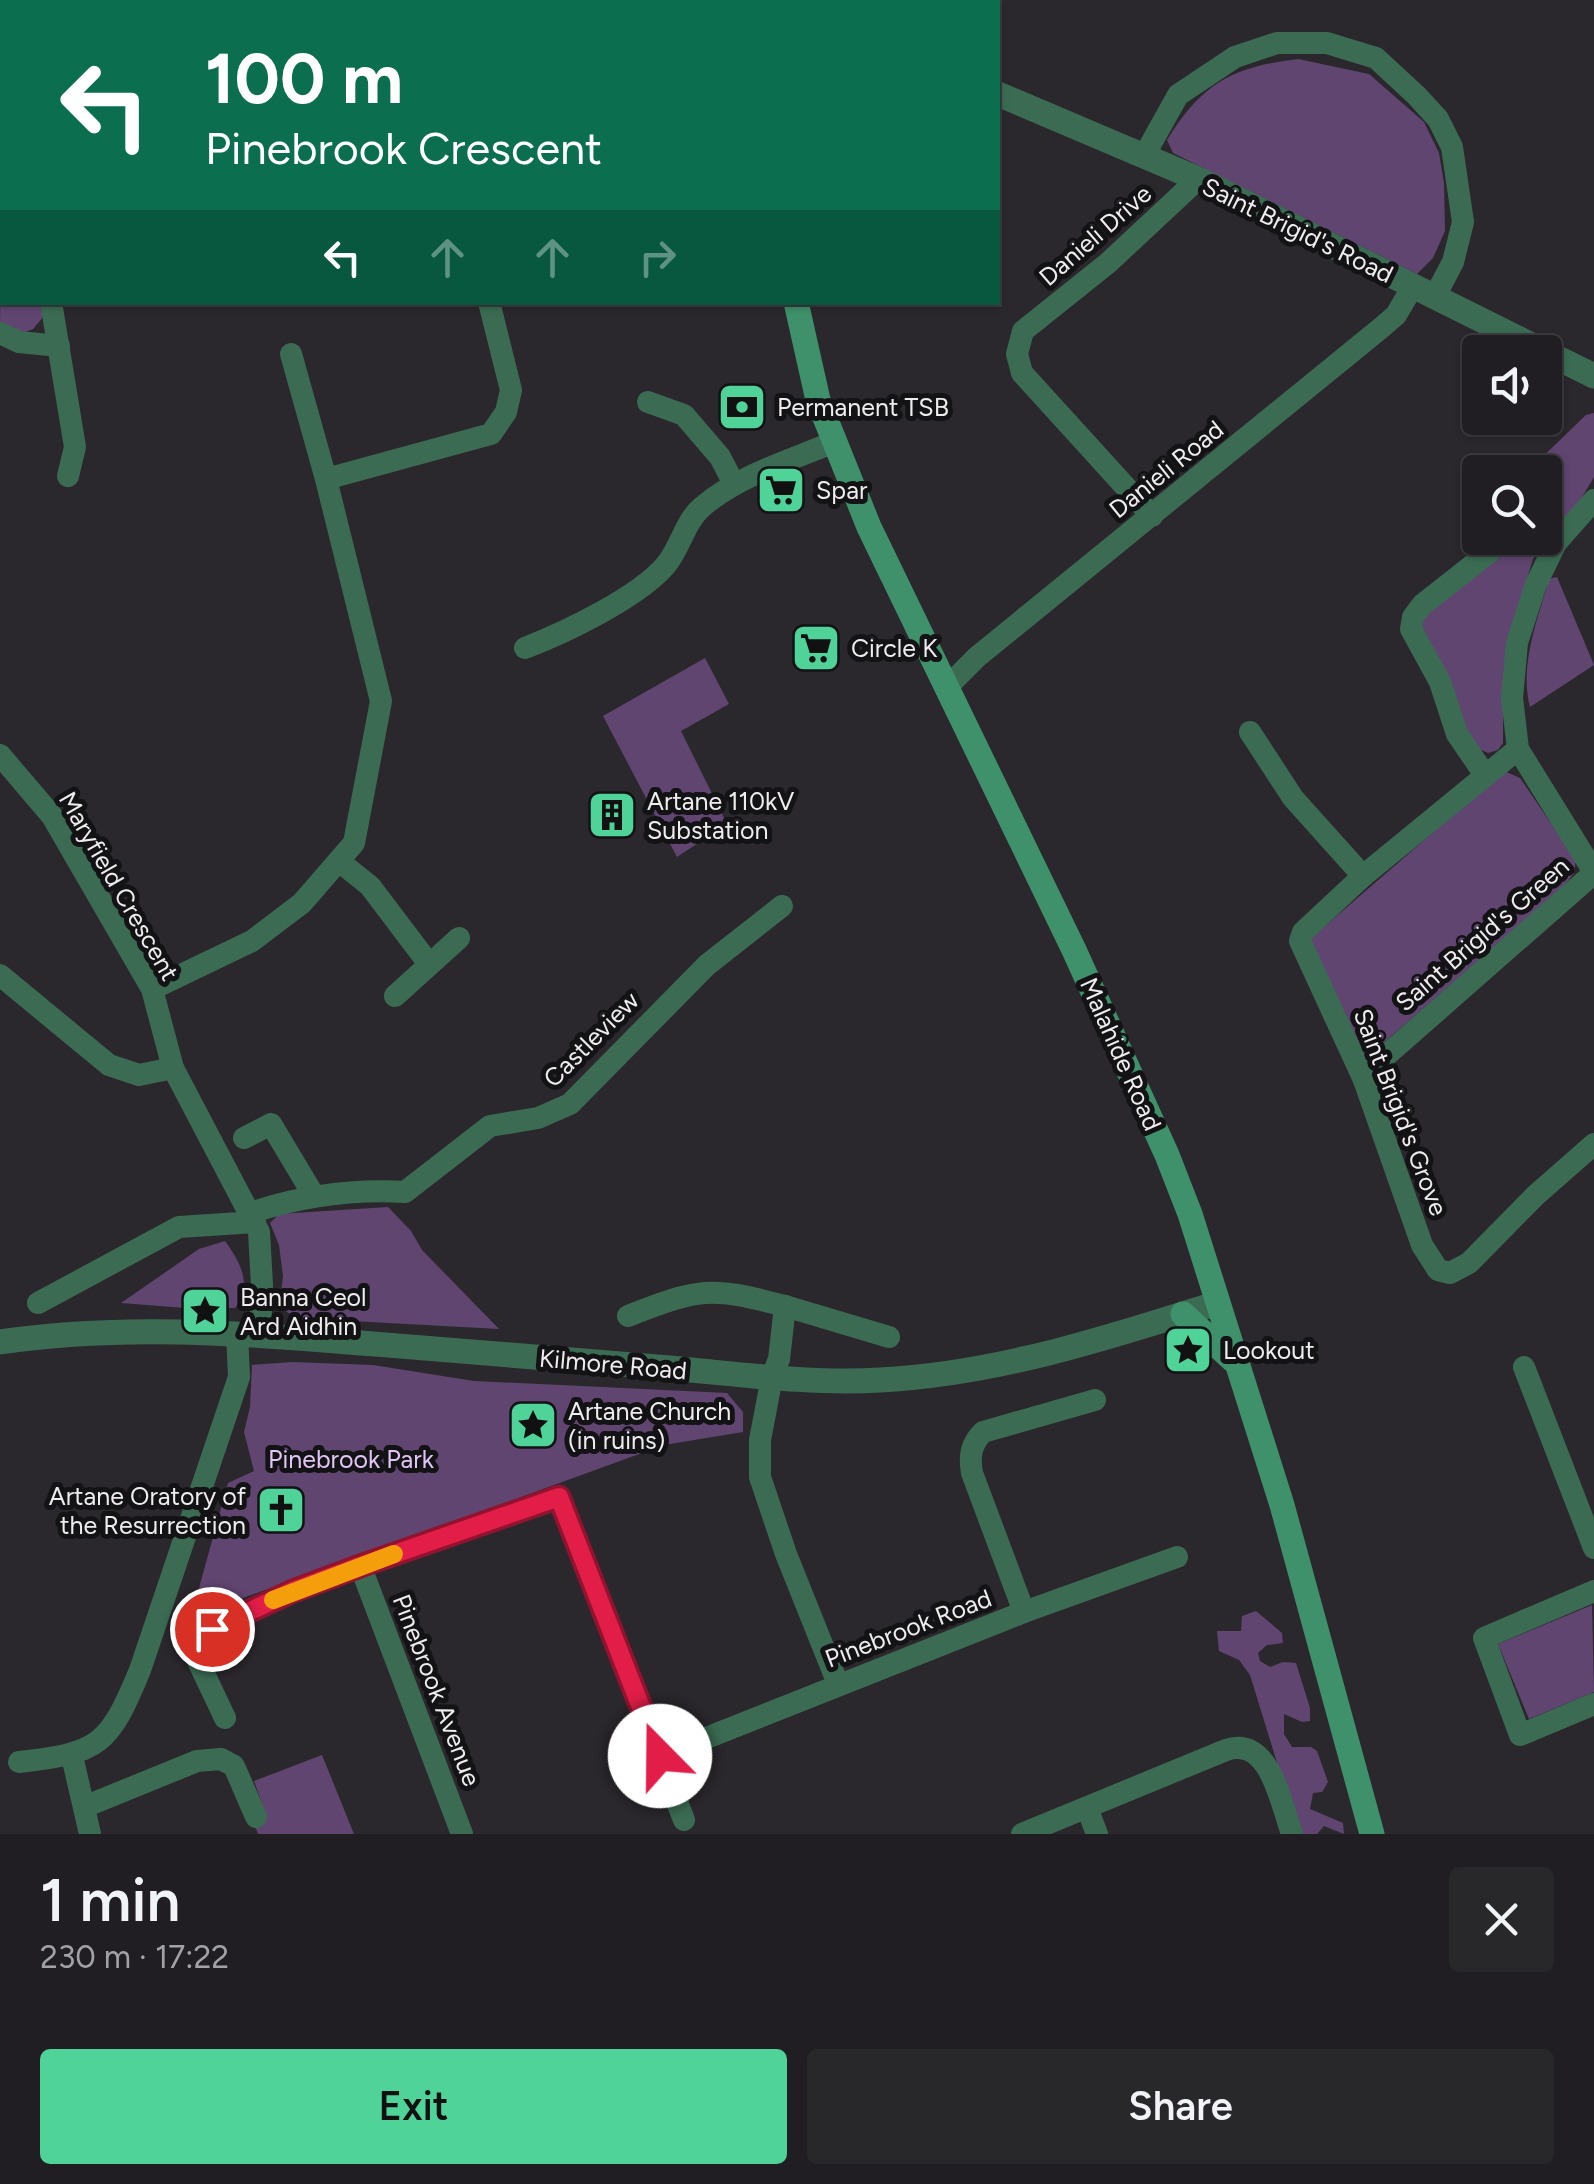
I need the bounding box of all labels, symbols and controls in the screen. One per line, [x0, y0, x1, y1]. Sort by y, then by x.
text: 100 m [205, 36, 403, 121]
icon: left [40, 40, 170, 170]
text: Pinebrook Crescent [205, 121, 602, 175]
street label: Saint Brigid's Road [1198, 171, 1398, 289]
street label: Danieli Drive [1033, 178, 1157, 292]
icon: left [315, 230, 370, 285]
icon: ahead [420, 230, 475, 285]
icon: ahead [525, 230, 580, 285]
icon: right [630, 230, 685, 285]
map controls [1462, 335, 1562, 555]
button: sound [1462, 335, 1562, 435]
bank icon: Permanent TSB [716, 381, 768, 433]
place label: Permanent TSB [777, 392, 949, 422]
street label: Danieli Road [1103, 414, 1229, 524]
button: search [1462, 455, 1562, 555]
supermarket icon: Spar [755, 464, 807, 516]
place label: Spar [816, 475, 868, 505]
supermarket icon: Circle K [790, 622, 842, 674]
place label: Circle K [851, 633, 938, 663]
street label: Maryfield Crescent [53, 786, 185, 986]
place label: Artane 110kV Substation [647, 786, 795, 845]
building icon: Artane 110kV Substation [586, 789, 638, 841]
street label: Saint Brigid's Green [1389, 851, 1575, 1017]
street label: Malahide Road [1074, 973, 1168, 1135]
street label: Castleview [537, 985, 645, 1093]
street label: Saint Brigid's Grove [1348, 1004, 1454, 1220]
place label: Banna Ceol Ard Aidhin [240, 1282, 367, 1341]
place icon: Banna Ceol Ard Aidhin [179, 1285, 231, 1337]
place icon: Lookout [1162, 1324, 1214, 1376]
place label: Lookout [1223, 1335, 1315, 1365]
street label: Kilmore Road [538, 1343, 688, 1385]
place label: Artane Church (in ruins) [568, 1396, 731, 1455]
place icon: Artane Church (in ruins) [507, 1399, 559, 1451]
park label: Pinebrook Park [268, 1444, 435, 1474]
place label: Artane Oratory of the Resurrection [49, 1481, 247, 1540]
church icon: Artane Oratory of the Resurrection [255, 1484, 307, 1536]
street label: Pinebrook Road [821, 1582, 995, 1674]
pin [170, 1587, 255, 1672]
street label: Pinebrook Avenue [387, 1590, 487, 1790]
icon: arrive [185, 1602, 240, 1657]
position arrow [608, 1704, 712, 1808]
text: 1 min [40, 1864, 180, 1936]
button: close [1449, 1867, 1554, 1972]
text: 230 m · 17:22 [40, 1938, 229, 1976]
button: Exit [40, 2049, 787, 2164]
button: Share [807, 2049, 1554, 2164]

